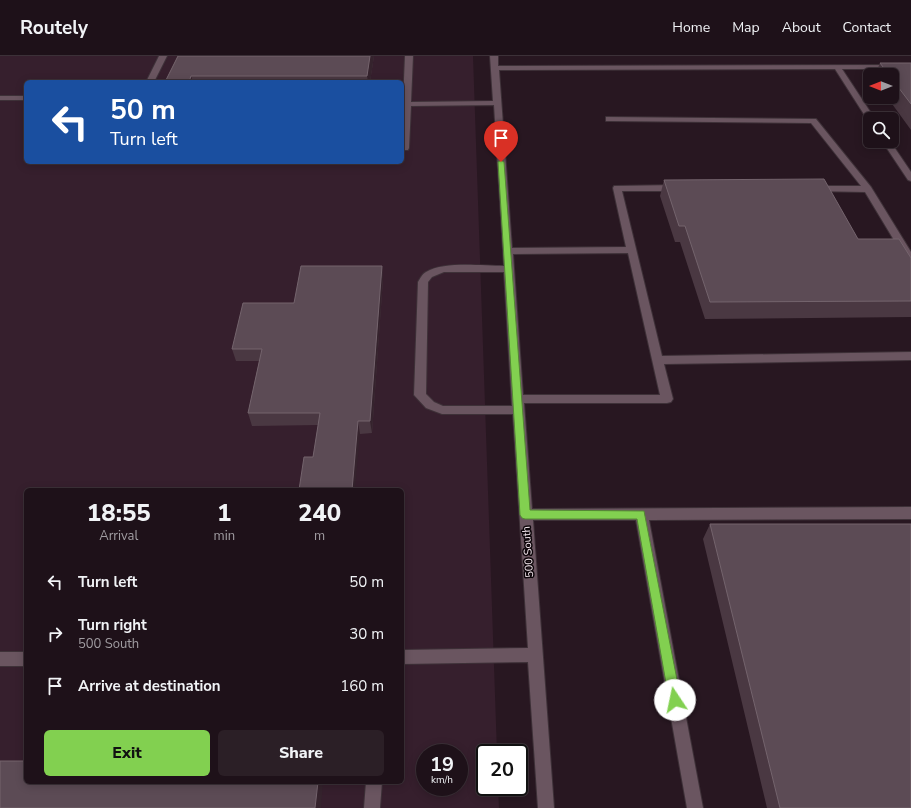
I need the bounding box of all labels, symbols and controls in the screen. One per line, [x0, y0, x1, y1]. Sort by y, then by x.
text: Routely [20, 15, 88, 41]
text: Home [672, 18, 710, 37]
text: Map [732, 18, 760, 37]
text: About [782, 18, 821, 37]
text: Contact [843, 18, 891, 37]
north arrow [863, 68, 899, 104]
map controls [863, 68, 899, 148]
text: 50 m [110, 91, 176, 129]
icon: left [44, 96, 96, 148]
button: search [863, 112, 899, 148]
pin [484, 121, 518, 162]
text: Turn left [110, 127, 178, 151]
icon: arrive [490, 127, 512, 149]
text: 18:55 [87, 497, 151, 529]
text: 1 [217, 497, 232, 529]
text: 240 [298, 497, 341, 529]
street label: 500 South [519, 526, 537, 578]
text: Arrival [99, 527, 138, 545]
text: min [214, 527, 235, 545]
text: m [314, 527, 325, 545]
icon: left [44, 571, 66, 593]
text: Turn left [78, 572, 137, 592]
text: 50 m [349, 572, 384, 592]
text: Turn right [78, 615, 147, 635]
icon: right [44, 623, 66, 645]
text: 30 m [349, 624, 384, 644]
text: 500 South [78, 635, 139, 653]
icon: arrive [44, 675, 66, 697]
text: Arrive at destination [78, 676, 221, 696]
text: 160 m [340, 676, 384, 696]
position arrow [654, 679, 696, 721]
button: Exit [44, 730, 210, 776]
button: Share [218, 730, 384, 776]
speed limit sign: 20 [476, 744, 528, 796]
text: 19 [430, 751, 454, 778]
text: km/h [431, 773, 453, 787]

